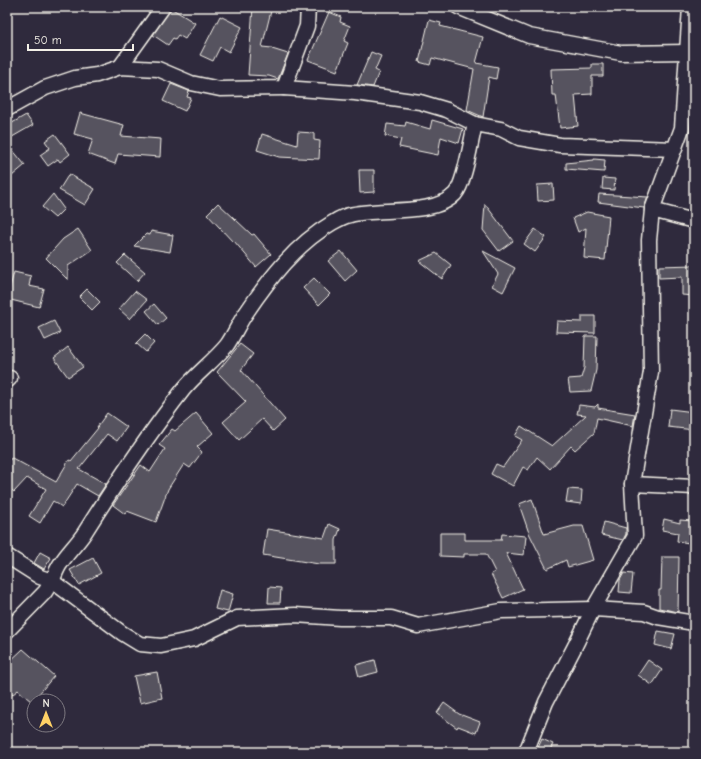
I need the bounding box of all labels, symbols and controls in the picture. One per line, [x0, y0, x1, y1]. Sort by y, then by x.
scale bar [28, 26, 133, 52]
text: 50 m [34, 33, 62, 47]
north arrow [26, 693, 66, 733]
text: N [42, 697, 50, 710]

